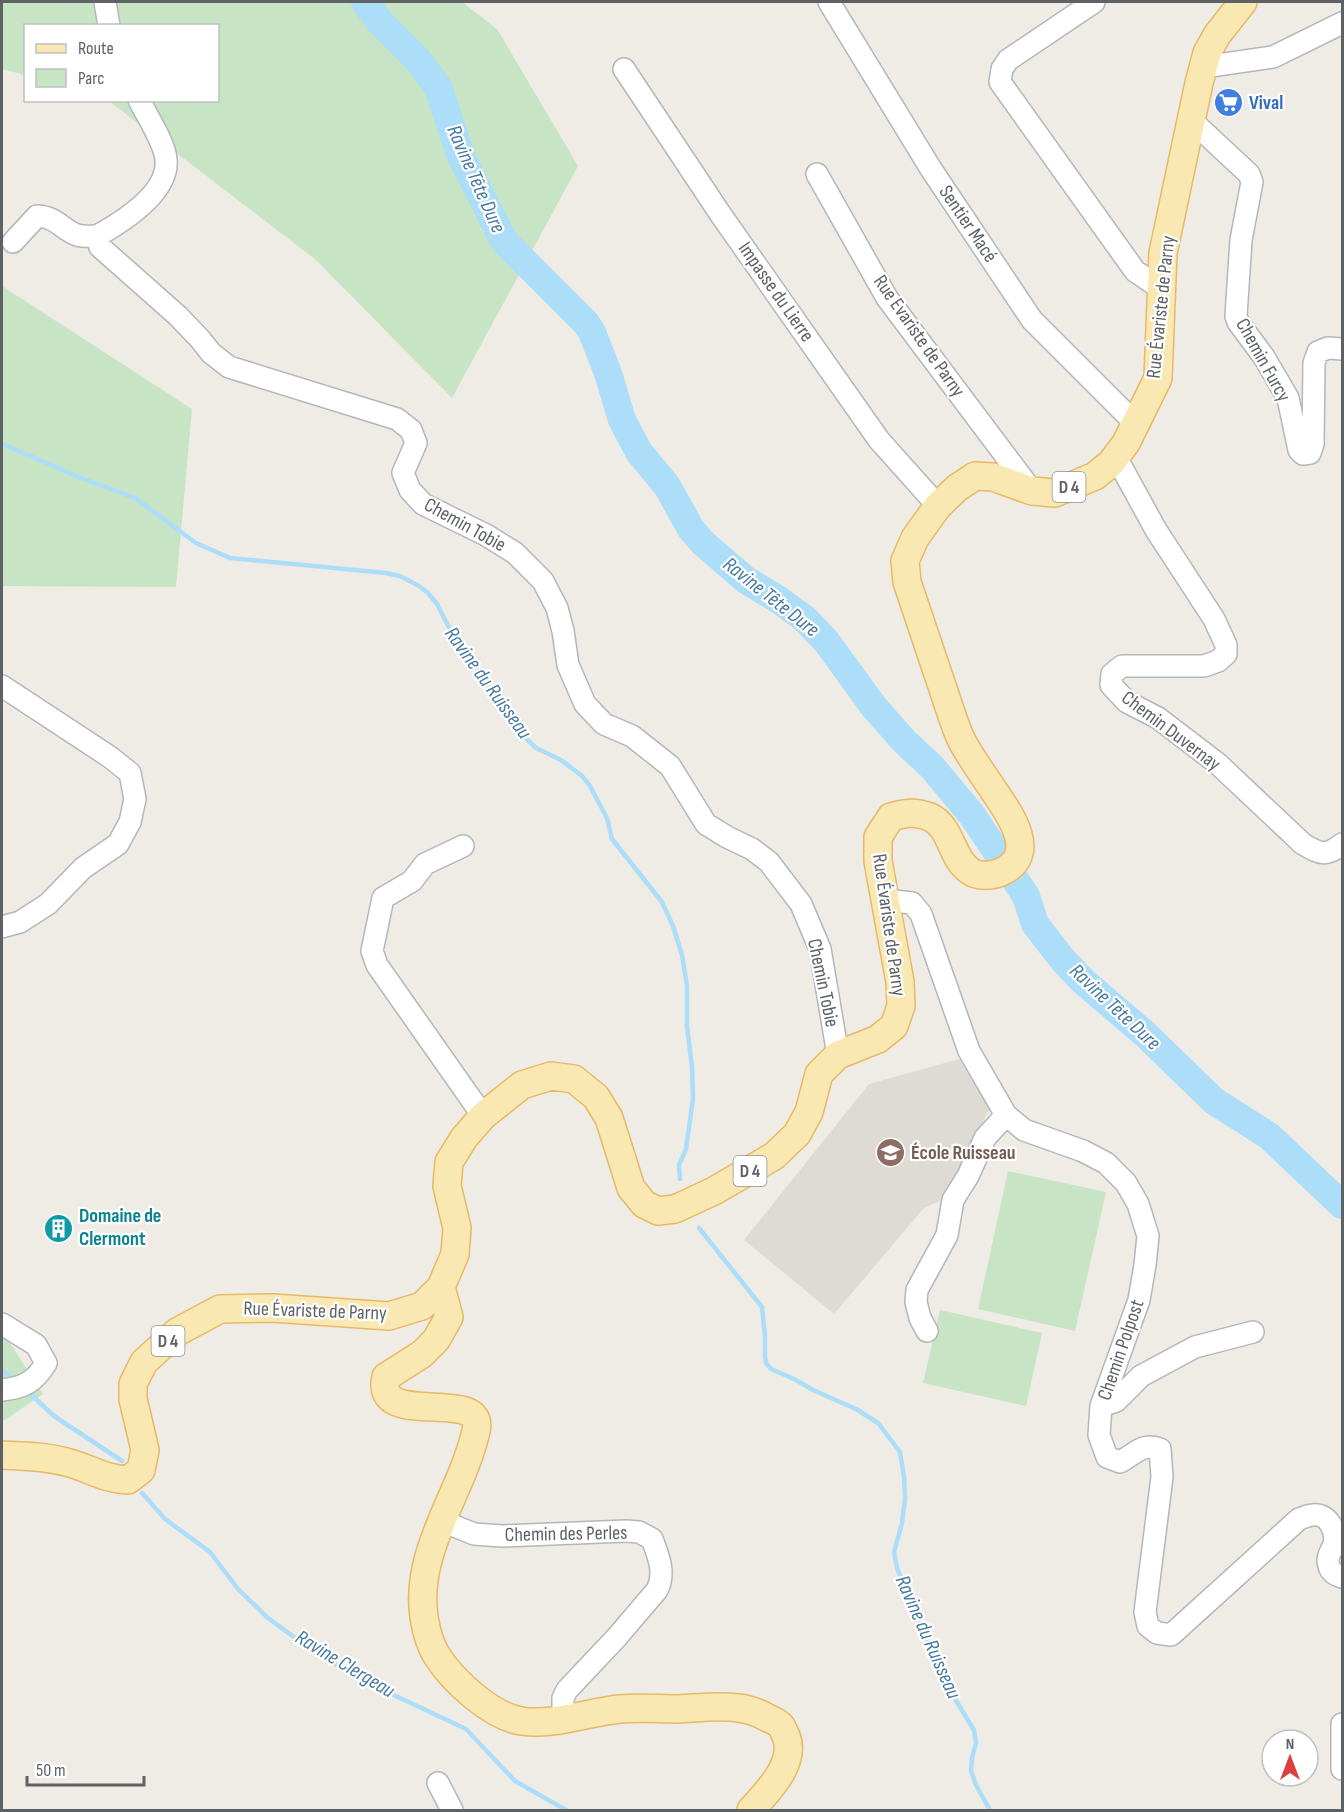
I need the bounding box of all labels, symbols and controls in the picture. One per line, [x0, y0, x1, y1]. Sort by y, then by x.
legend [24, 24, 219, 102]
text: Route [78, 38, 114, 59]
text: Parc [78, 68, 104, 89]
supermarket icon: Vival [1212, 87, 1244, 119]
place label: Vival [1249, 91, 1283, 115]
water label: Ravine Tête Dure [441, 121, 511, 237]
street label: Sentier Macé [934, 181, 1002, 267]
street label: Rue Évariste de Parny [1142, 234, 1180, 380]
street label: Impasse du Lierre [733, 237, 819, 347]
street label: Rue Evariste de Parny [868, 270, 970, 402]
street label: Chemin Furcy [1230, 314, 1296, 406]
road number: D 4 [1052, 472, 1086, 502]
street label: Chemin Tobie [420, 493, 510, 557]
water label: Ravine Tête Dure [718, 552, 824, 642]
water label: Ravine du Ruisseau [439, 622, 537, 744]
street label: Chemin Duvernay [1117, 686, 1226, 776]
street label: Rue Évariste de Parny [867, 852, 911, 998]
street label: Chemin Tobie [802, 937, 844, 1029]
water label: Ravine Tête Dure [1064, 959, 1166, 1055]
school or university icon: École Ruisseau [874, 1137, 906, 1169]
place label: École Ruisseau [911, 1141, 1016, 1165]
road number: D 4 [734, 1156, 766, 1186]
place label: Domaine de Clermont [79, 1204, 161, 1251]
building icon: Domaine de Clermont [42, 1212, 74, 1244]
street label: Chemin Polpost [1093, 1296, 1149, 1404]
street label: Rue Évariste de Parny [243, 1297, 387, 1326]
road number: D 4 [152, 1326, 184, 1356]
street label: Chemin des Perles [505, 1521, 627, 1547]
water label: Ravine du Ruisseau [890, 1572, 966, 1703]
water label: Ravine Clergeau [291, 1625, 399, 1704]
north arrow [1260, 1728, 1320, 1788]
text: N [1286, 1735, 1294, 1754]
scale bar [27, 1749, 144, 1787]
text: 50 m [36, 1760, 66, 1781]

